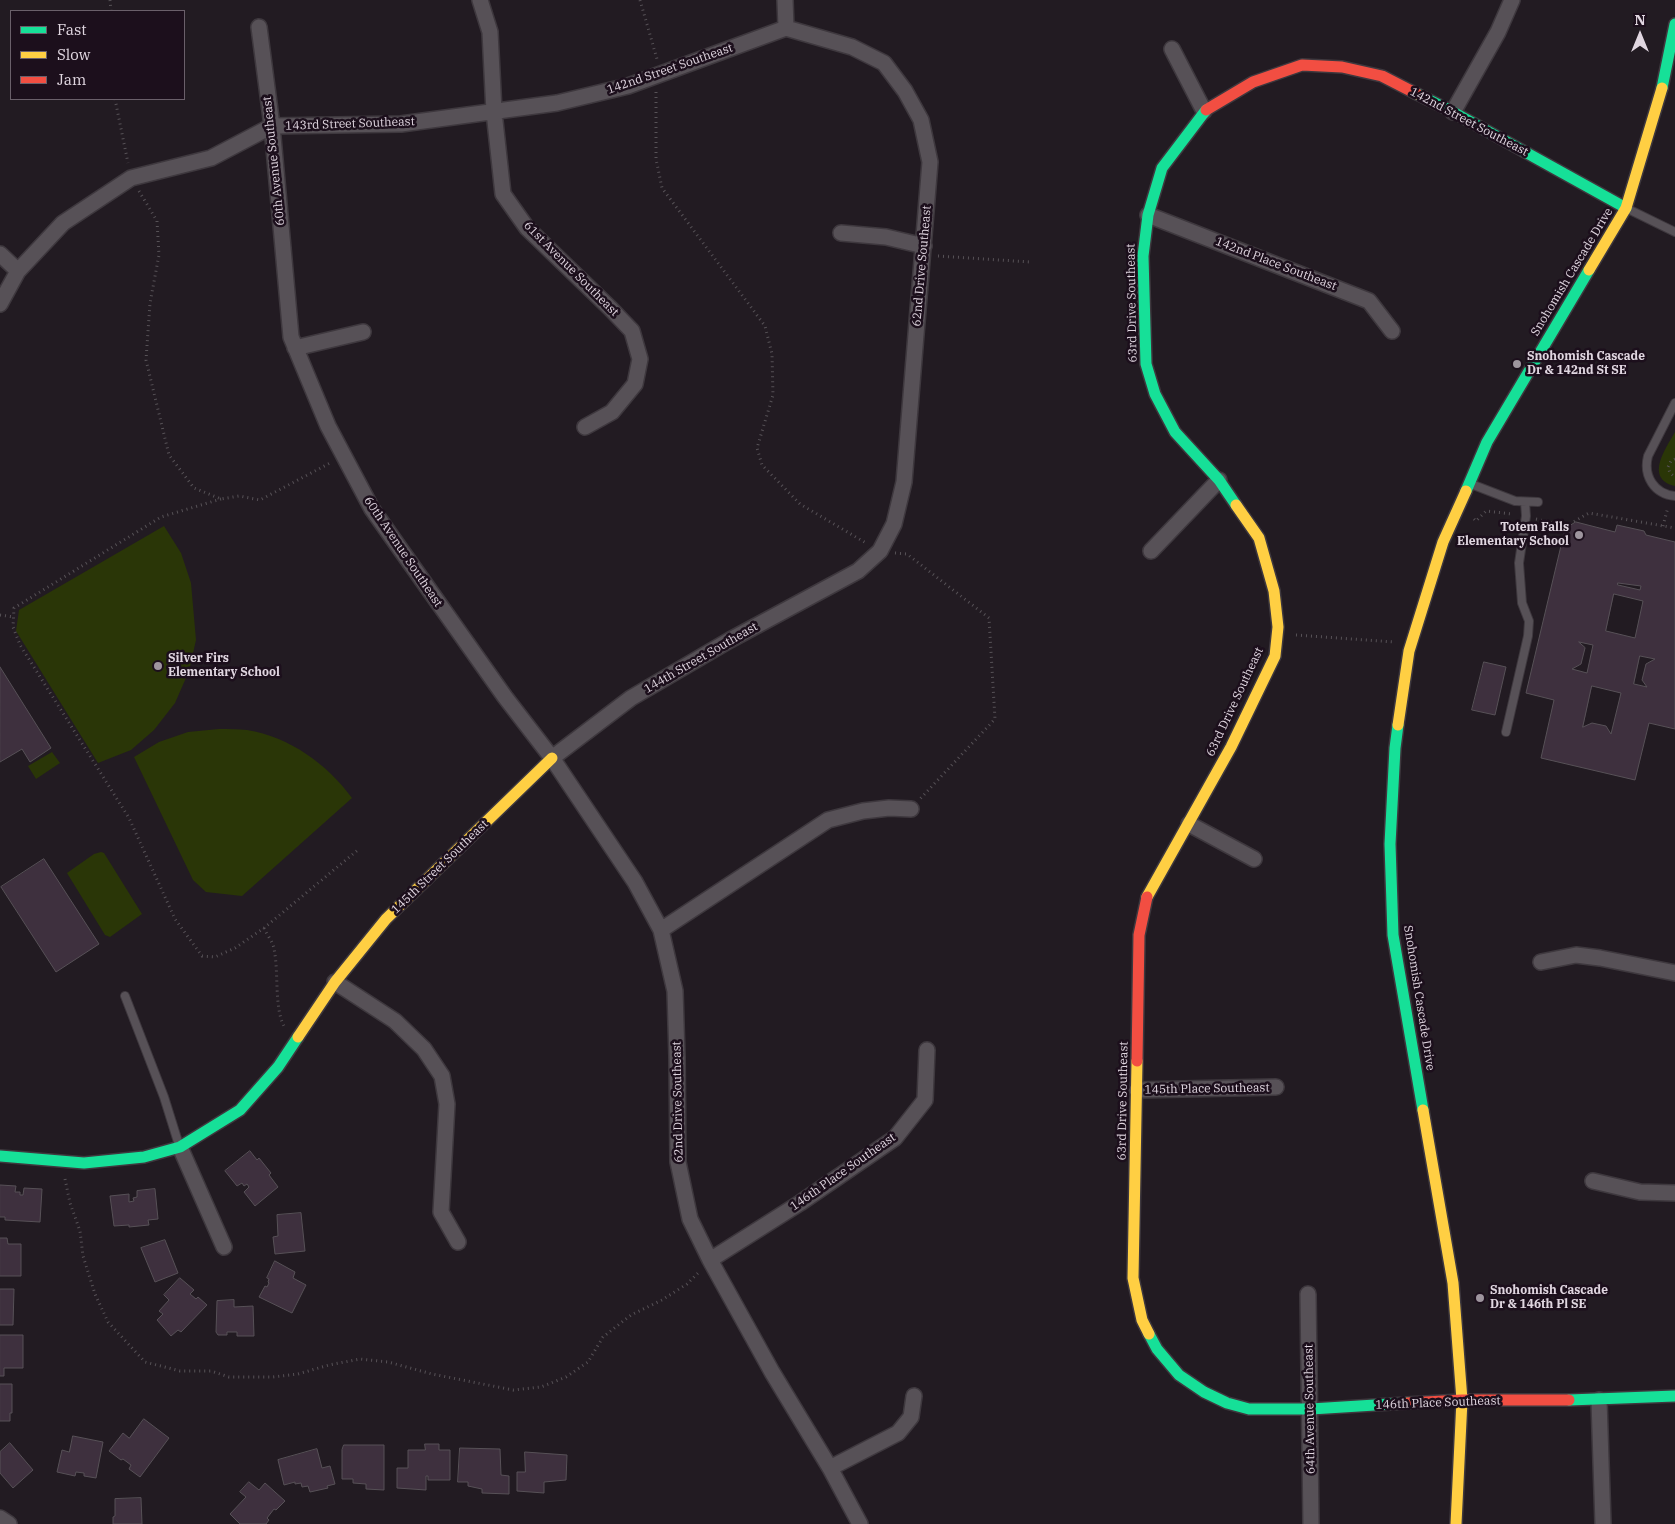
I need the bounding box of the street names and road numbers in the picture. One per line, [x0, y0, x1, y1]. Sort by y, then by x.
street label: 142nd Street Southeast [605, 41, 735, 97]
street label: 142nd Street Southeast [1407, 85, 1531, 159]
street label: 60th Avenue Southeast [260, 96, 288, 226]
street label: 143rd Street Southeast [285, 115, 415, 133]
street label: 62nd Drive Southeast [910, 205, 934, 327]
street label: Snohomish Cascade Drive [1528, 205, 1616, 339]
street label: 61st Avenue Southeast [521, 219, 621, 319]
street label: 142nd Place Southeast [1213, 234, 1339, 294]
street label: 63rd Drive Southeast [1124, 243, 1140, 363]
street label: 60th Avenue Southeast [361, 494, 445, 610]
street label: 144th Street Southeast [642, 620, 760, 696]
street label: 63rd Drive Southeast [1203, 645, 1267, 759]
street label: 145th Street Southeast [389, 817, 491, 917]
street label: Snohomish Cascade Drive [1400, 924, 1438, 1072]
street label: 62nd Drive Southeast [670, 1041, 686, 1163]
street label: 63rd Drive Southeast [1115, 1041, 1131, 1161]
street label: 145th Place Southeast [1144, 1081, 1270, 1097]
street label: 146th Place Southeast [788, 1130, 898, 1214]
street label: 64th Avenue Southeast [1302, 1344, 1318, 1474]
street label: 146th Place Southeast [1375, 1394, 1501, 1412]

